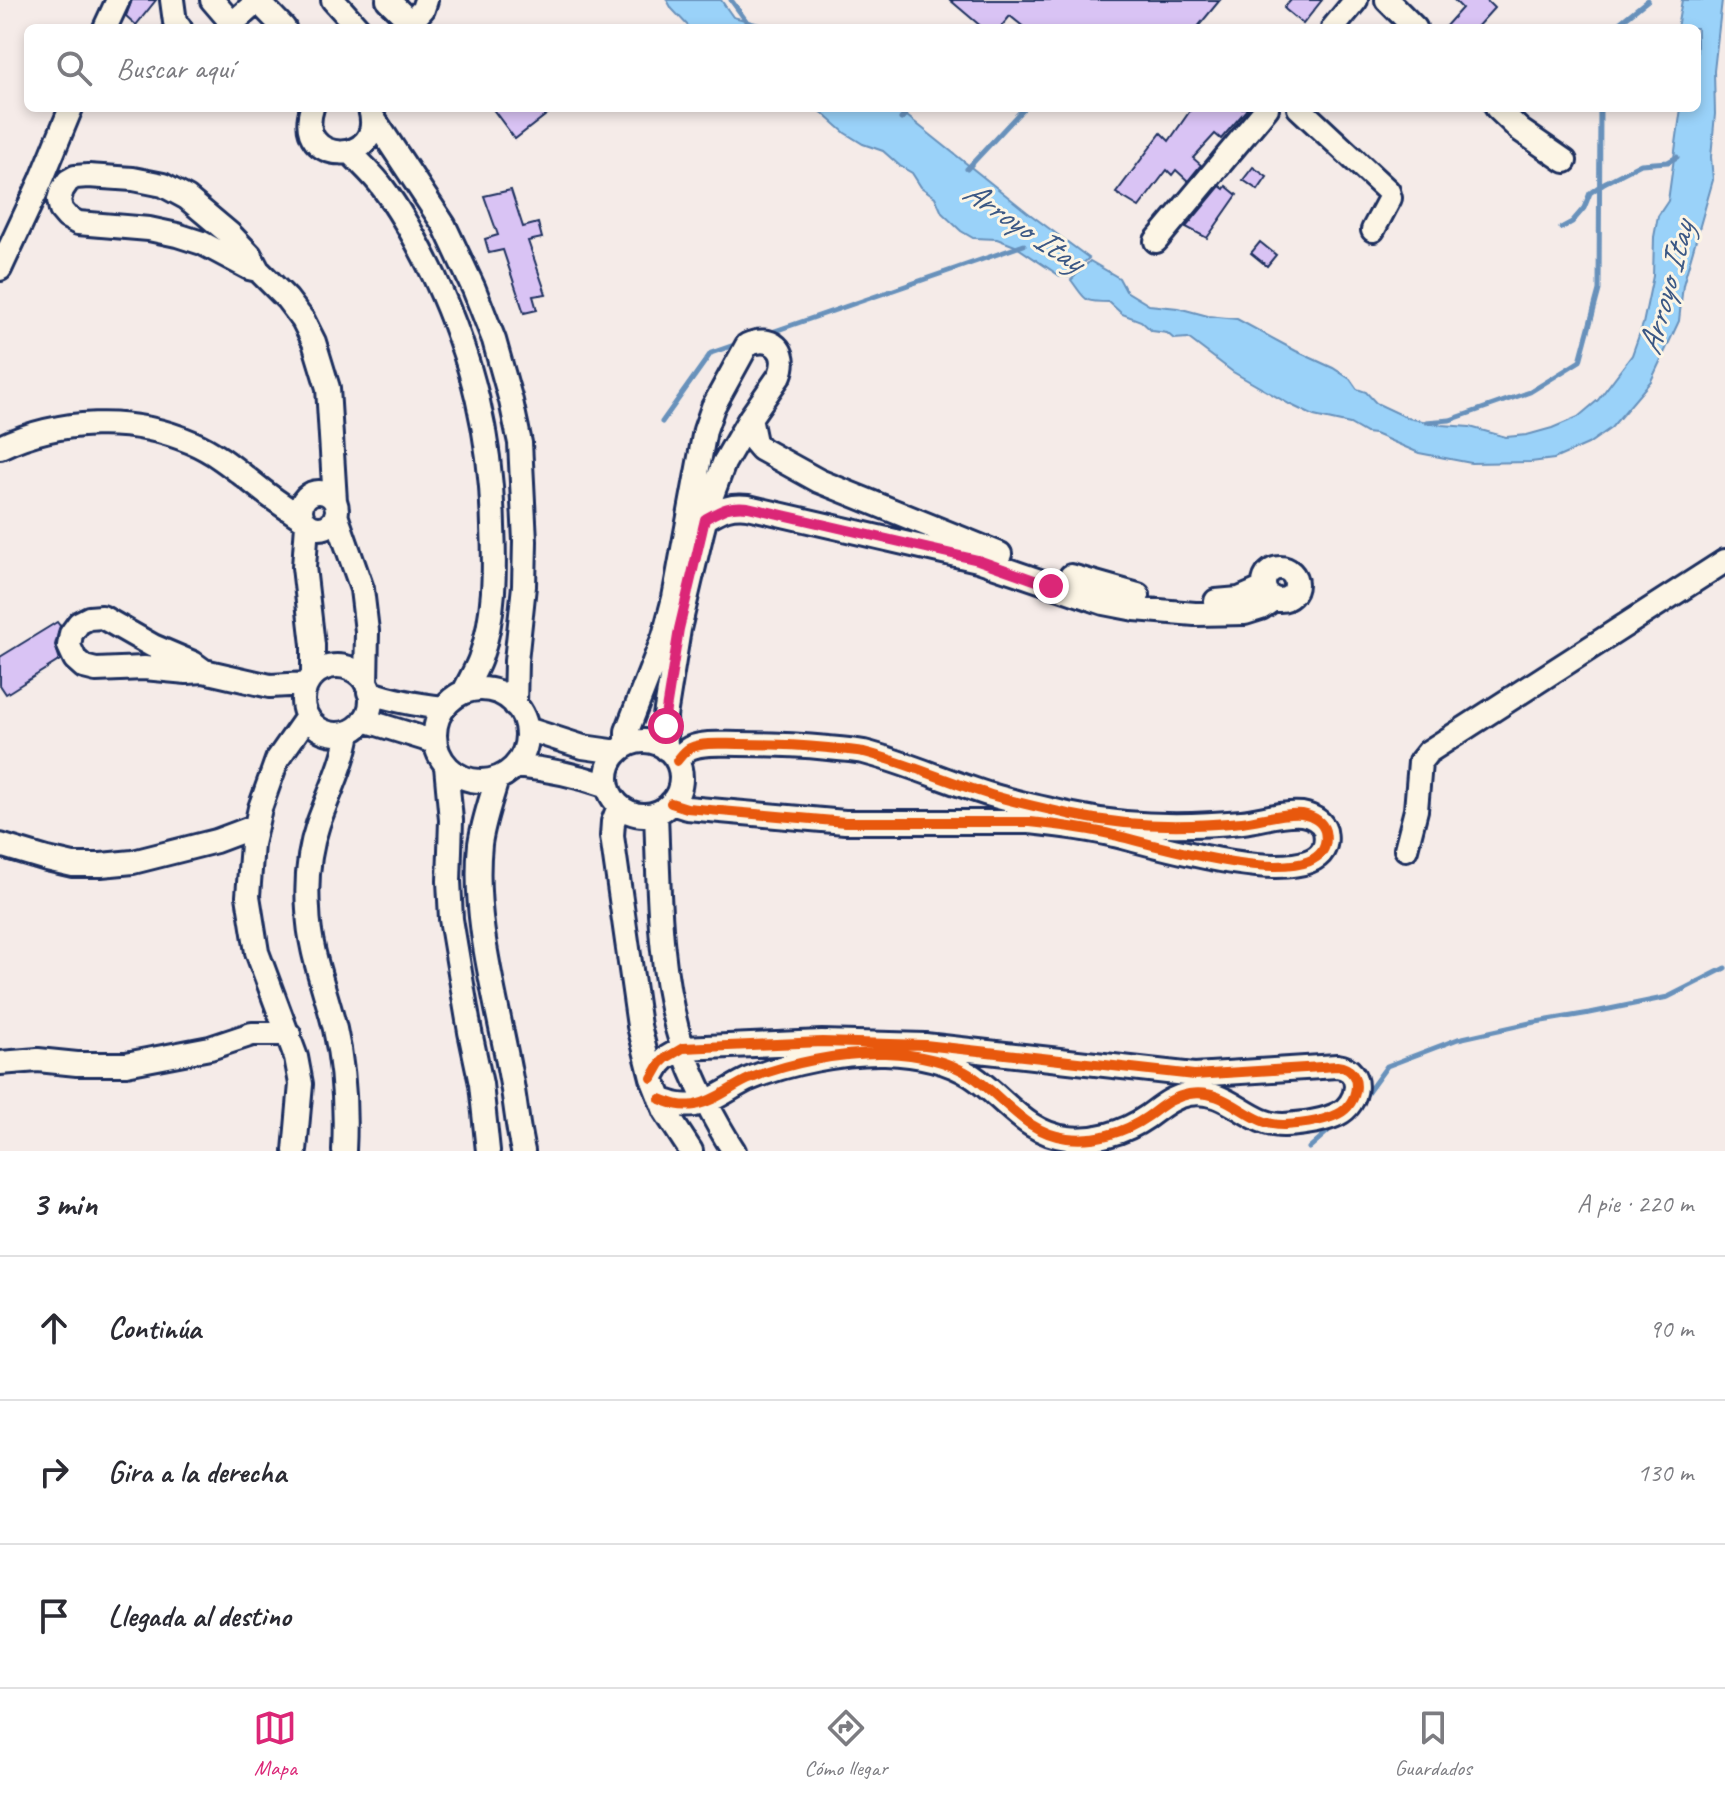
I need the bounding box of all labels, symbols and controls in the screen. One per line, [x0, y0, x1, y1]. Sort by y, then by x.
search box [24, 24, 1701, 112]
icon: search [52, 46, 96, 90]
text: Buscar aquí [116, 49, 234, 87]
water label: Arroyo Itay [955, 170, 1096, 284]
water label: Arroyo Itay [1627, 212, 1705, 359]
route end [1033, 568, 1069, 604]
route start [648, 708, 684, 744]
text: 3 min [32, 1182, 97, 1225]
text: A pie · 220 m [1577, 1187, 1693, 1220]
icon: ahead [32, 1306, 76, 1350]
text: Continúa [108, 1309, 201, 1347]
text: 90 m [1649, 1312, 1693, 1345]
icon: right [32, 1450, 76, 1494]
text: Gira a la derecha [108, 1453, 286, 1491]
text: 130 m [1637, 1456, 1693, 1489]
icon: arrive [32, 1594, 76, 1638]
text: Llegada al destino [108, 1597, 291, 1635]
tab: Mapa [253, 1706, 297, 1782]
tab: Cómo llegar [804, 1706, 888, 1782]
tab: Guardados [1394, 1706, 1472, 1782]

